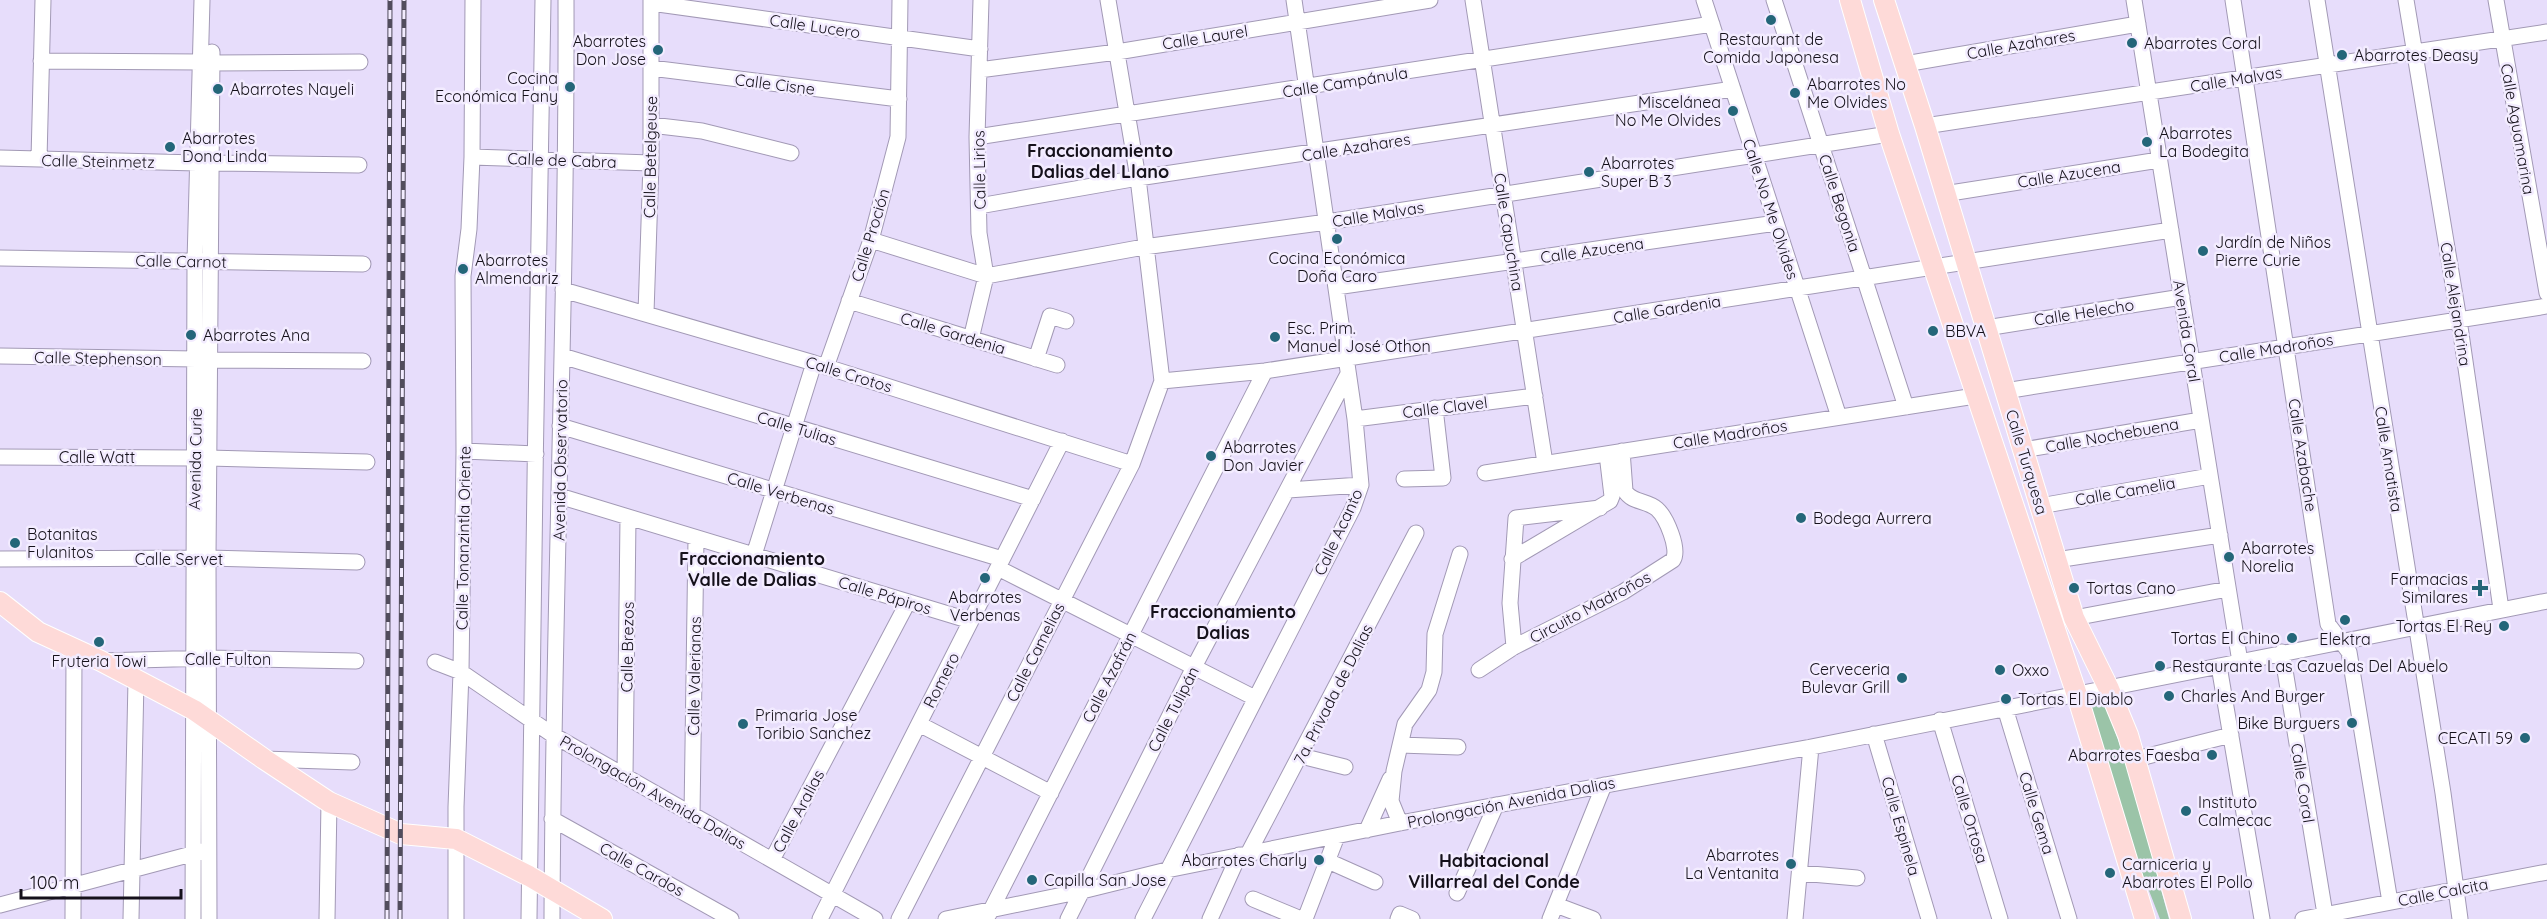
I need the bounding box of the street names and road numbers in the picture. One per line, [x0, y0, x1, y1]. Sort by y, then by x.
street label: Calle Lucero [768, 10, 862, 42]
street label: Calle Laurel [1161, 20, 1249, 54]
street label: Calle Azahares [1965, 25, 2077, 63]
street label: Calle Campánula [1281, 62, 1409, 102]
street label: Calle Malvas [2189, 62, 2283, 96]
street label: Calle Aguamarina [2497, 62, 2539, 196]
street label: Calle Cisne [734, 69, 816, 99]
street label: Calle Betelgeuse [639, 96, 661, 218]
street label: Calle Azahares [1300, 129, 1412, 165]
street label: Calle Lirios [968, 130, 990, 210]
street label: Calle No Me Olvides [1739, 136, 1803, 282]
street label: Calle de Cabra [507, 148, 617, 172]
street label: Calle Steinmetz [41, 150, 155, 172]
street label: Calle Begonia [1815, 151, 1865, 255]
street label: Calle Azucena [2016, 156, 2122, 192]
street label: Calle Capuchina [1490, 171, 1528, 293]
street label: Calle Proción [846, 186, 894, 284]
street label: Calle Malvas [1331, 197, 1425, 231]
street label: Calle Azucena [1539, 233, 1645, 267]
street label: Calle Alejandrina [2436, 241, 2476, 367]
street label: Calle Carnot [135, 250, 227, 272]
street label: Avenida Coral [2169, 278, 2205, 384]
street label: Calle Gardenia [1612, 291, 1722, 327]
street label: Calle Helecho [2033, 294, 2135, 330]
street label: Calle Gardenia [898, 308, 1008, 358]
street label: Calle Madroños [2218, 329, 2334, 367]
street label: Calle Stephenson [34, 347, 162, 369]
street label: Calle Crotos [803, 351, 895, 397]
street label: Avenida Observatorio [549, 379, 571, 541]
street label: Calle Clavel [1401, 392, 1489, 422]
street label: Calle Azabache [2284, 397, 2322, 513]
street label: Calle Amatista [2371, 405, 2407, 513]
street label: Calle Tulias [755, 406, 839, 450]
street label: Calle Turquesa [2002, 407, 2052, 517]
street label: Avenida Curie [184, 408, 206, 510]
street label: Calle Nochebuena [2044, 413, 2180, 457]
street label: Calle Madroños [1672, 415, 1788, 453]
street label: Calle Tonanzintla Oriente [451, 446, 475, 630]
street label: Calle Watt [59, 447, 135, 467]
street label: Calle Verbenas [725, 467, 837, 519]
street label: Calle Camelia [2073, 472, 2177, 510]
street label: Calle Acanto [1309, 485, 1367, 579]
street label: Calle Servet [135, 549, 223, 569]
street label: Circuito Madroños [1526, 567, 1654, 647]
street label: Calle Pápiros [836, 571, 934, 619]
street label: Calle Camelias [1001, 599, 1069, 705]
street label: Calle Brezos [616, 601, 638, 693]
street label: Calle Valerianas [683, 616, 705, 736]
street label: 7a. Privada de Dalias [1289, 620, 1377, 768]
street label: Calle Azafrán [1078, 628, 1140, 726]
street label: Calle Fulton [185, 649, 271, 669]
street label: Romero [919, 649, 963, 711]
street label: Calle Tulipán [1143, 663, 1203, 755]
street label: Prolongación Avenida Dalias [557, 731, 749, 853]
street label: Calle Coral [2287, 742, 2319, 824]
street label: Calle Aralias [768, 766, 828, 856]
street label: Calle Gema [2015, 769, 2059, 857]
street label: Prolongación Avenida Dalias [1405, 772, 1617, 832]
street label: Calle Ortosa [1947, 772, 1993, 866]
street label: Calle Espinela [1877, 774, 1925, 878]
street label: Calle Cardos [596, 838, 688, 900]
street label: Calle Calcita [2396, 873, 2490, 911]

